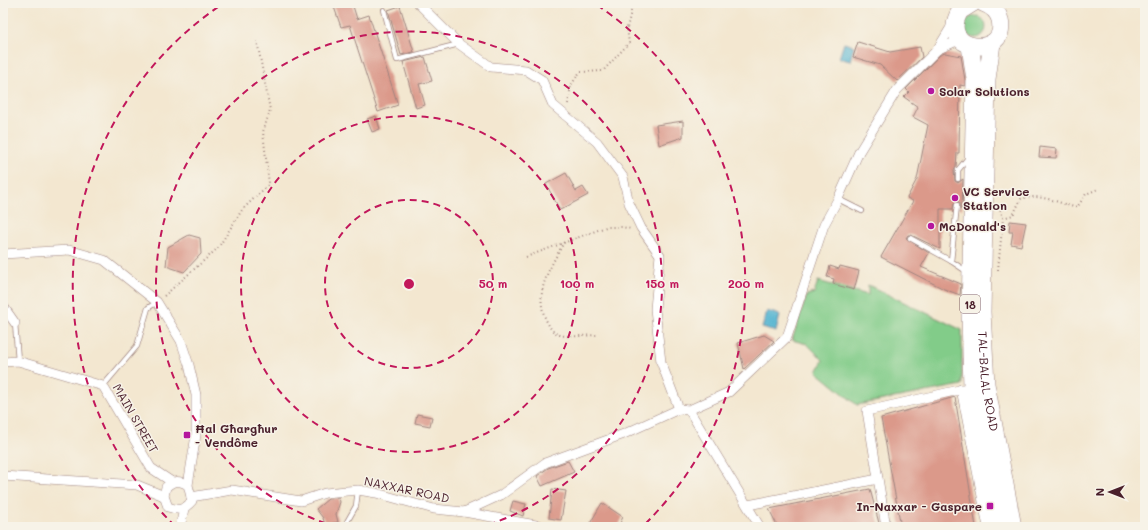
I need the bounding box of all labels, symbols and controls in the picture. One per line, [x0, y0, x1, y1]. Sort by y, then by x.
place label: Solar Solutions [939, 83, 1030, 99]
marker: Solar Solutions [926, 86, 936, 96]
place label: VC Service Station [963, 183, 1030, 213]
marker: VC Service Station [950, 193, 960, 203]
place label: McDonald's [939, 218, 1006, 234]
marker: McDonald's [926, 221, 936, 231]
text: 50 m [479, 275, 507, 291]
text: 100 m [560, 275, 594, 291]
text: 150 m [645, 275, 679, 291]
text: 200 m [728, 275, 764, 291]
centre of rings [402, 277, 416, 291]
road number: 18 [960, 295, 980, 313]
street label: TAL-BALAL ROAD [975, 331, 1003, 433]
street label: MAIN STREET [110, 380, 162, 456]
place label: Ħal Għargħur - Vendôme [195, 420, 277, 450]
marker: Ħal Għargħur - Vendôme [182, 430, 192, 440]
street label: NAXXAR ROAD [363, 472, 451, 506]
north arrow [1090, 472, 1130, 512]
text: N [1092, 488, 1107, 496]
place label: In-Naxxar - Gaspare [857, 498, 982, 514]
marker: In-Naxxar - Gaspare [985, 501, 995, 511]

